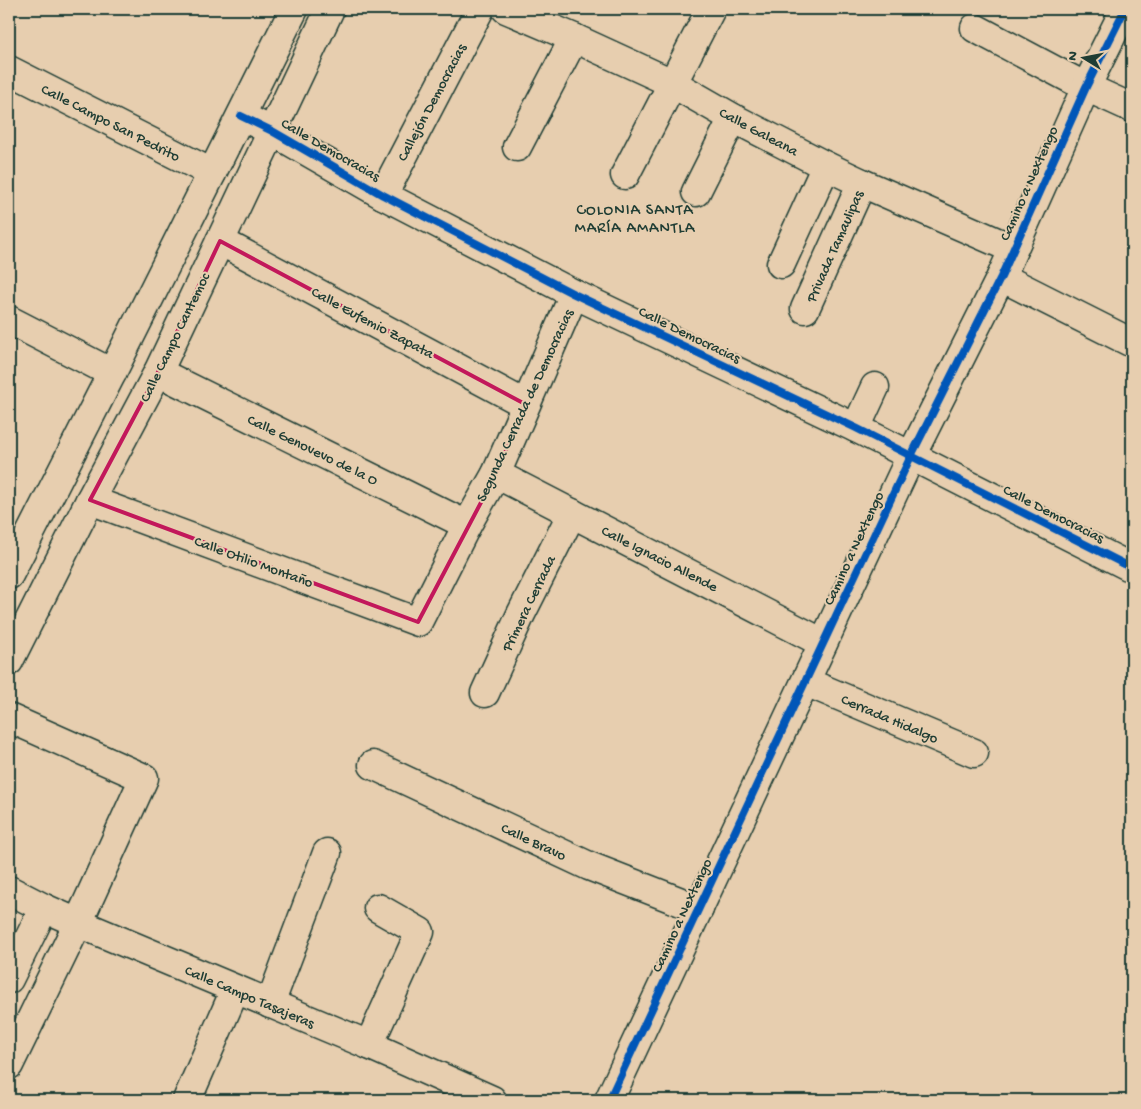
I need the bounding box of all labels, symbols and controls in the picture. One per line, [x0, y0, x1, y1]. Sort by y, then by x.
north arrow [1058, 32, 1108, 82]
street label: Callejón Democracias [394, 41, 472, 165]
text: N [1064, 50, 1083, 62]
street label: Calle Campo San Pedrito [38, 81, 183, 167]
street label: Calle Galeana [715, 104, 801, 161]
street label: Calle Democracias [277, 115, 383, 187]
street label: Camino a Nextengo [997, 124, 1063, 244]
street label: Privada Tamaulipas [803, 188, 869, 306]
district label: COLONIA SANTA MARÍA AMANTLA [575, 202, 696, 239]
street label: Calle Campo Cantemoc [137, 270, 215, 405]
street label: Calle Eufemio Zapata [308, 284, 437, 364]
street label: Calle Democracias [635, 303, 743, 368]
street label: Segunda Cerrada de Democracias [473, 306, 579, 505]
street label: Calle Genovevo de la O [244, 411, 380, 490]
street label: Calle Democracias [999, 482, 1107, 548]
street label: Camino a Nextengo [821, 489, 889, 609]
street label: Calle Ignacio Allende [598, 523, 721, 597]
street label: Calle Otilio Montaño [191, 533, 315, 593]
street label: Primera Cerrada [498, 552, 561, 656]
street label: Cerrada Hidalgo [838, 691, 941, 749]
street label: Calle Bravo [498, 820, 569, 866]
street label: Camino a Nextengo [649, 856, 717, 976]
street label: Calle Campo Tasajeras [182, 962, 317, 1034]

